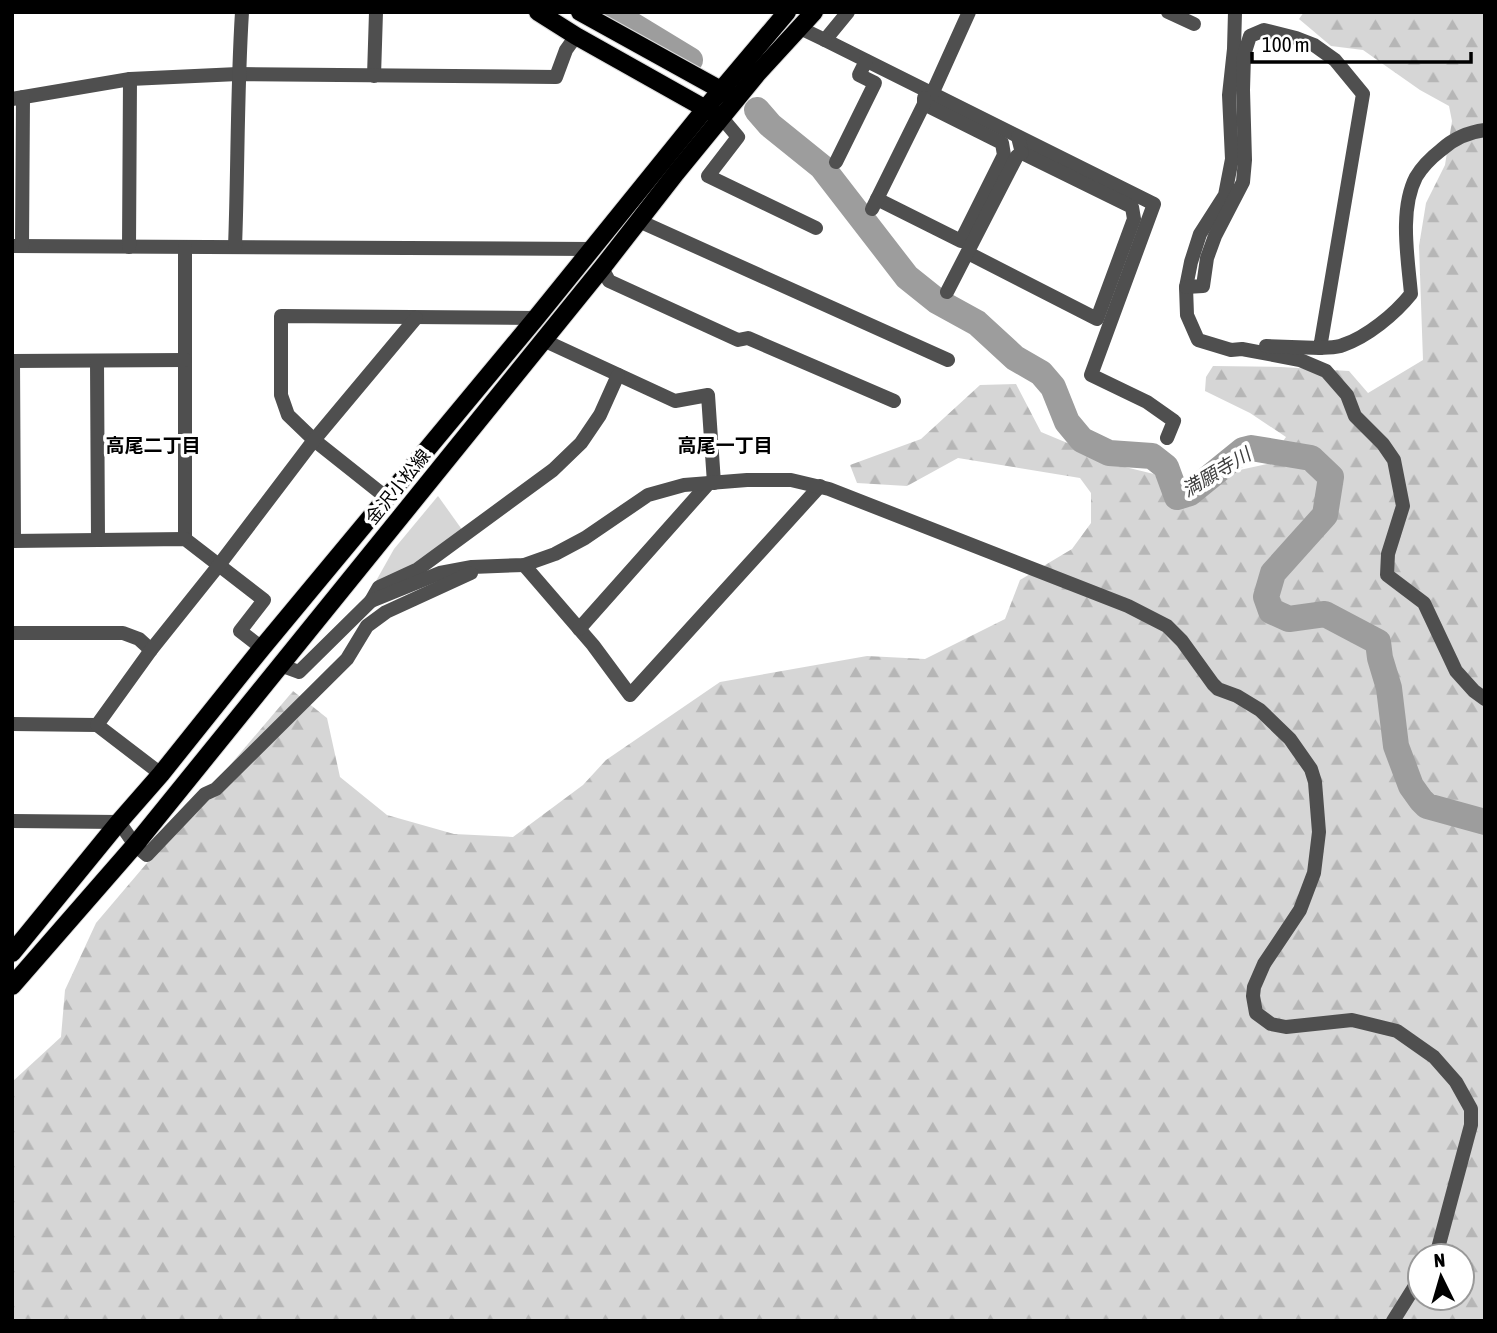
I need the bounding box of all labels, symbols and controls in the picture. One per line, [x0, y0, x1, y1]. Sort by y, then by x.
scale bar [1252, 21, 1471, 65]
text: 100 m [1262, 32, 1310, 56]
district label: 高尾二丁目 [105, 434, 201, 456]
district label: 高尾一丁目 [677, 434, 773, 456]
water label: 満願寺川 [1178, 442, 1256, 501]
street label: 金沢小松線 [361, 445, 434, 528]
north arrow [1406, 1242, 1476, 1312]
text: N [1433, 1249, 1446, 1272]

